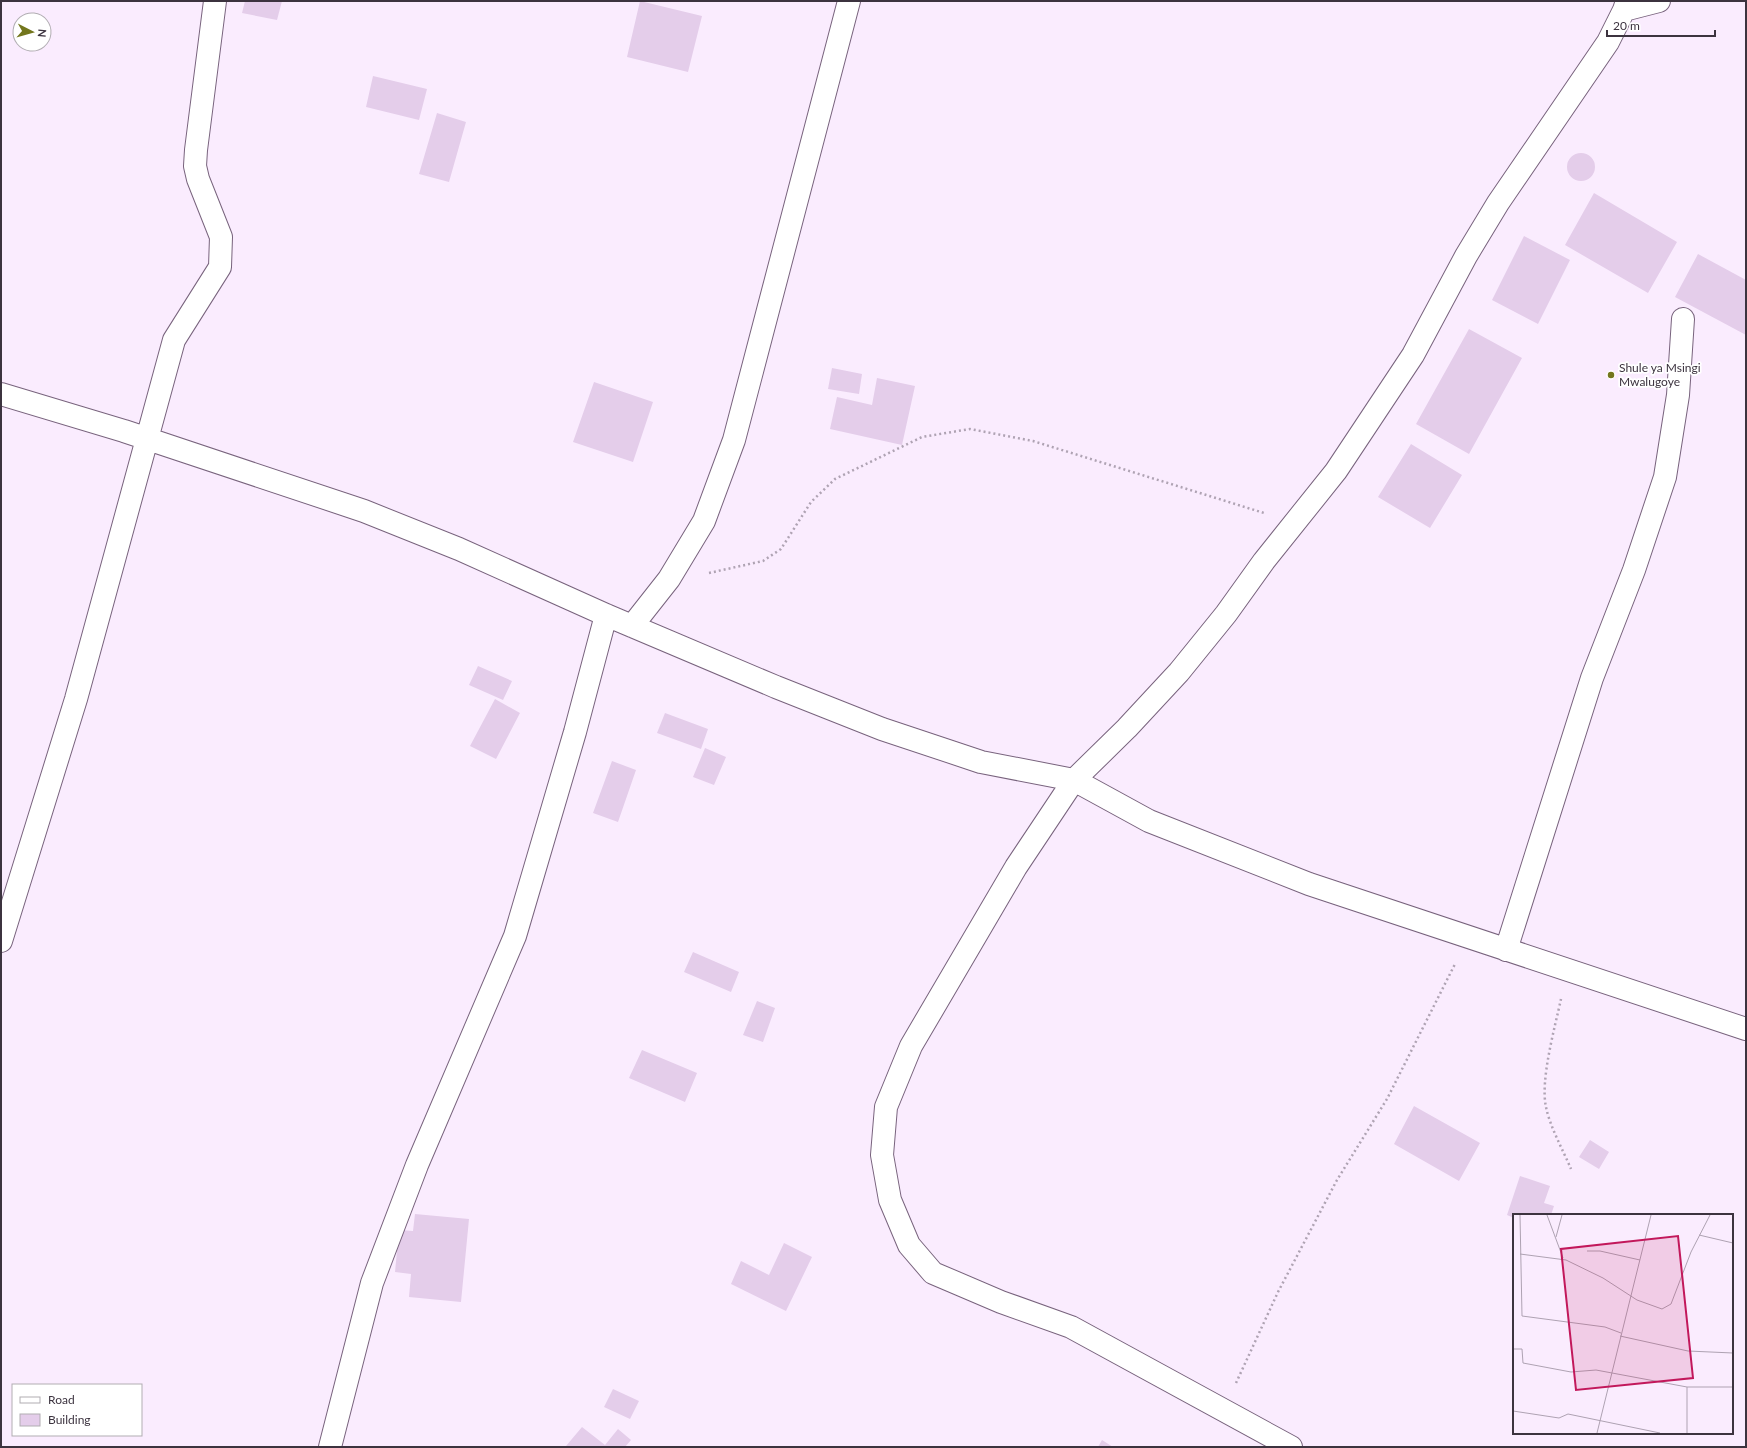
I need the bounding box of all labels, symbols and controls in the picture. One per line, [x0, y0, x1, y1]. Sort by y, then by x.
north arrow [12, 12, 52, 52]
scale bar [1607, 12, 1715, 38]
text: 20 m [1613, 18, 1640, 33]
text: N [36, 28, 49, 38]
place label: Shule ya Msingi Mwalugoye [1619, 360, 1701, 389]
marker: Shule ya Msingi Mwalugoye [1606, 370, 1616, 380]
inset map [1513, 1214, 1733, 1434]
legend [12, 1384, 142, 1436]
text: Road [48, 1392, 75, 1407]
text: Building [48, 1412, 91, 1427]

